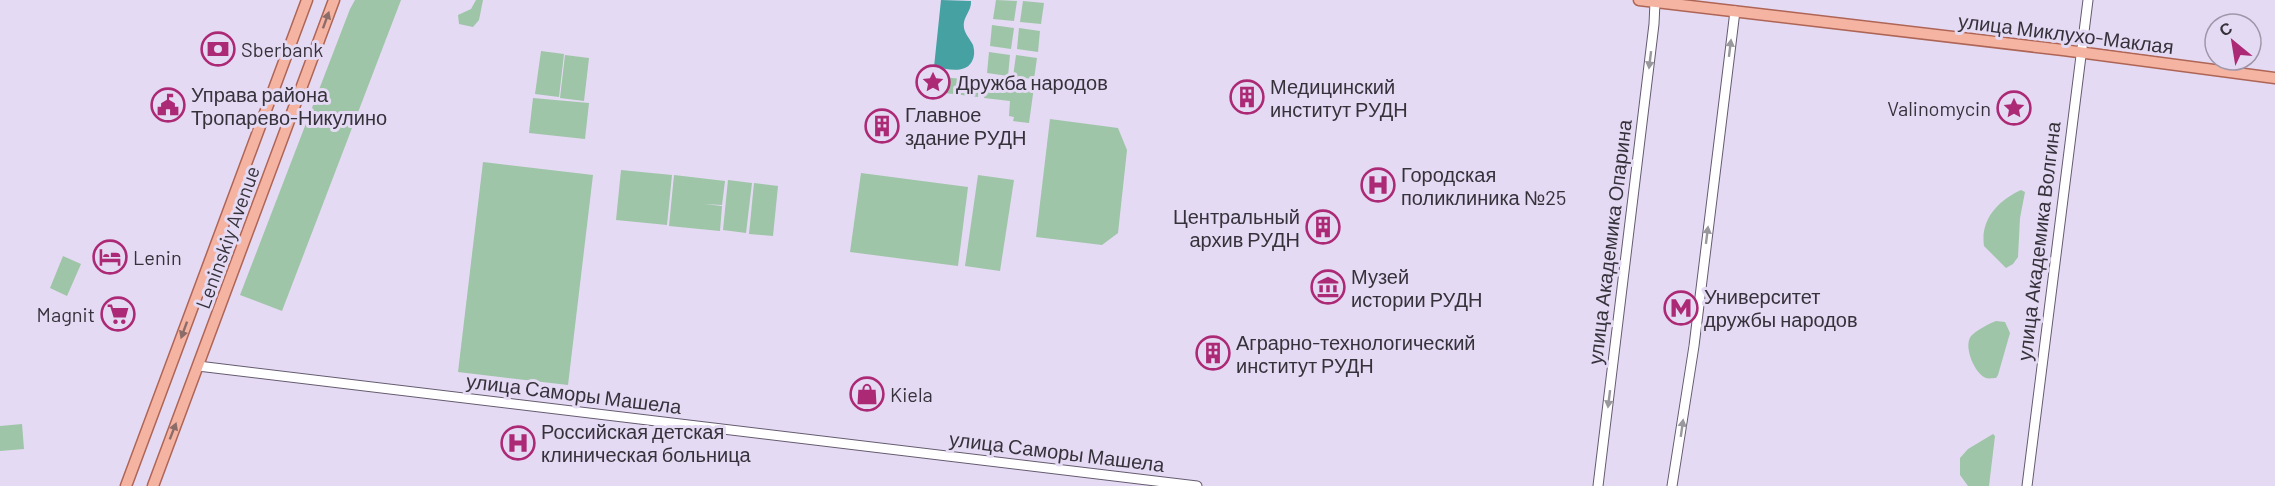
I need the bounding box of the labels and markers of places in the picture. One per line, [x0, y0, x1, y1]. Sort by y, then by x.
bank icon: Sberbank [200, 31, 236, 67]
place label: Sberbank [241, 37, 323, 61]
place icon: Дружба народов [915, 64, 951, 100]
place label: Дружба народов [956, 70, 1108, 94]
place label: Медицинский институт РУДН [1270, 74, 1408, 121]
building icon: Медицинский институт РУДН [1229, 79, 1265, 115]
place label: Управа района Тропарево-Никулино [191, 82, 387, 129]
public building icon: Управа района Тропарево-Никулино [150, 87, 186, 123]
place icon: Valinomycin [1996, 90, 2032, 126]
place label: Valinomycin [1887, 96, 1991, 120]
place label: Главное здание РУДН [905, 102, 1027, 149]
building icon: Главное здание РУДН [864, 108, 900, 144]
place label: Городская поликлиника №25 [1401, 162, 1566, 209]
hospital icon: Городская поликлиника №25 [1360, 167, 1396, 203]
place label: Центральный архив РУДН [1173, 204, 1300, 251]
building icon: Центральный архив РУДН [1305, 209, 1341, 245]
hotel icon: Lenin [92, 239, 128, 275]
place label: Lenin [133, 245, 182, 269]
place label: Музей истории РУДН [1351, 264, 1482, 311]
museum icon: Музей истории РУДН [1310, 269, 1346, 305]
place label: Университет дружбы народов [1704, 284, 1858, 331]
metro station icon: Университет дружбы народов [1663, 290, 1699, 326]
supermarket icon: Magnit [100, 296, 136, 332]
place label: Magnit [37, 302, 95, 326]
place label: Аграрно-технологический институт РУДН [1236, 330, 1476, 377]
building icon: Аграрно-технологический институт РУДН [1195, 335, 1231, 371]
shop icon: Kiela [849, 376, 885, 412]
place label: Kiela [890, 382, 933, 406]
place label: Российская детская клиническая больница [541, 419, 752, 466]
hospital icon: Российская детская клиническая больница [500, 425, 536, 461]

